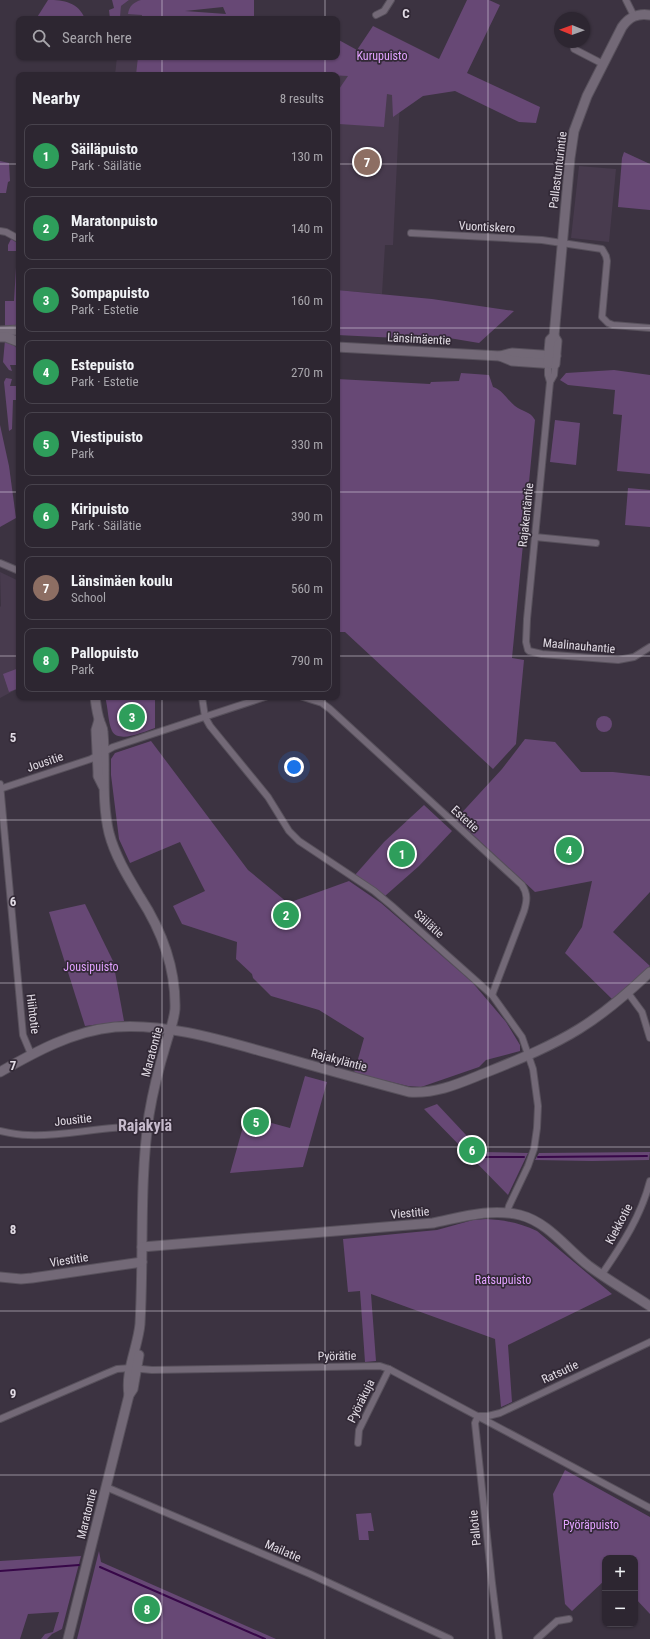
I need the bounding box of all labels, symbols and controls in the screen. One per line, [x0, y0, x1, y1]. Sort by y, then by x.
text: C [402, 6, 410, 21]
north arrow [554, 12, 590, 48]
search box [16, 16, 340, 60]
icon: search [30, 27, 52, 49]
text: Search here [62, 29, 132, 47]
park label: Kurupuisto [356, 49, 408, 63]
text: Nearby [32, 88, 80, 108]
text: 8 results [280, 91, 324, 106]
street label: Pallastunturintie [546, 130, 570, 209]
text: Säiläpuisto [71, 140, 138, 158]
pin: 7 [354, 147, 380, 177]
text: 1 [43, 149, 49, 164]
text: 130 m [291, 149, 323, 164]
text: Park · Säilätie [71, 158, 141, 173]
text: Maratonpuisto [71, 212, 158, 230]
street label: Vuontiskero [458, 219, 516, 235]
text: 2 [43, 221, 49, 236]
text: 140 m [291, 221, 323, 236]
text: Park [71, 230, 94, 245]
text: Sompapuisto [71, 284, 149, 302]
text: 3 [43, 293, 49, 308]
text: 160 m [291, 293, 323, 308]
text: Park · Estetie [71, 302, 139, 317]
street label: Länsimäentie [387, 330, 452, 348]
text: Estepuisto [71, 356, 134, 374]
text: 4 [43, 365, 49, 380]
text: 270 m [291, 365, 323, 380]
text: Park · Estetie [71, 374, 139, 389]
text: Viestipuisto [71, 428, 143, 446]
text: 5 [43, 437, 49, 452]
text: 330 m [291, 437, 323, 452]
text: Park [71, 446, 94, 461]
street label: Rajakentäntie [516, 482, 536, 548]
text: Kiripuisto [71, 500, 129, 518]
text: 6 [43, 509, 49, 524]
text: 390 m [291, 509, 323, 524]
text: Park · Säilätie [71, 518, 141, 533]
text: Länsimäen koulu [71, 572, 173, 590]
text: 7 [43, 581, 49, 596]
text: 560 m [291, 581, 323, 596]
text: School [71, 590, 106, 605]
street label: Maalinauhantie [542, 636, 616, 656]
text: Pallopuisto [71, 644, 139, 662]
text: 8 [43, 653, 49, 668]
text: 790 m [291, 653, 323, 668]
text: Park [71, 662, 94, 677]
pin: 3 [119, 702, 145, 732]
text: 5 [10, 730, 17, 745]
street label: Jousitie [25, 749, 65, 775]
your location [284, 757, 304, 777]
street label: Estetie [448, 803, 482, 835]
pin: 4 [556, 835, 582, 865]
pin: 1 [389, 839, 415, 869]
text: 6 [10, 894, 17, 909]
pin: 2 [273, 900, 299, 930]
street label: Säilätie [411, 907, 447, 941]
park label: Jousipuisto [63, 960, 119, 974]
street label: Hiihtotie [24, 993, 42, 1035]
street label: Maratontie [139, 1025, 165, 1079]
street label: Rajakyläntie [310, 1046, 369, 1074]
text: 7 [10, 1058, 17, 1073]
pin: 5 [243, 1107, 269, 1137]
street label: Jousitie [53, 1111, 93, 1129]
district label: Rajakylä [118, 1116, 173, 1135]
pin: 6 [459, 1135, 485, 1165]
street label: Kiekkotie [603, 1201, 636, 1247]
street label: Viestitie [390, 1204, 430, 1222]
text: 8 [10, 1222, 16, 1237]
street label: Viestitie [49, 1250, 90, 1270]
park label: Ratsupuisto [475, 1273, 531, 1287]
street label: Pyörätie [317, 1349, 357, 1363]
street label: Ratsutie [539, 1357, 581, 1387]
street label: Pyöräkuja [345, 1377, 378, 1425]
text: 9 [10, 1386, 16, 1401]
street label: Maratontie [74, 1487, 100, 1541]
street label: Pallotie [466, 1509, 484, 1547]
park label: Pyöräpuisto [563, 1518, 619, 1532]
street label: Mailatie [263, 1537, 304, 1565]
map controls [602, 1555, 638, 1627]
button: + [602, 1555, 638, 1591]
button: − [602, 1591, 638, 1627]
pin: 8 [134, 1594, 160, 1624]

